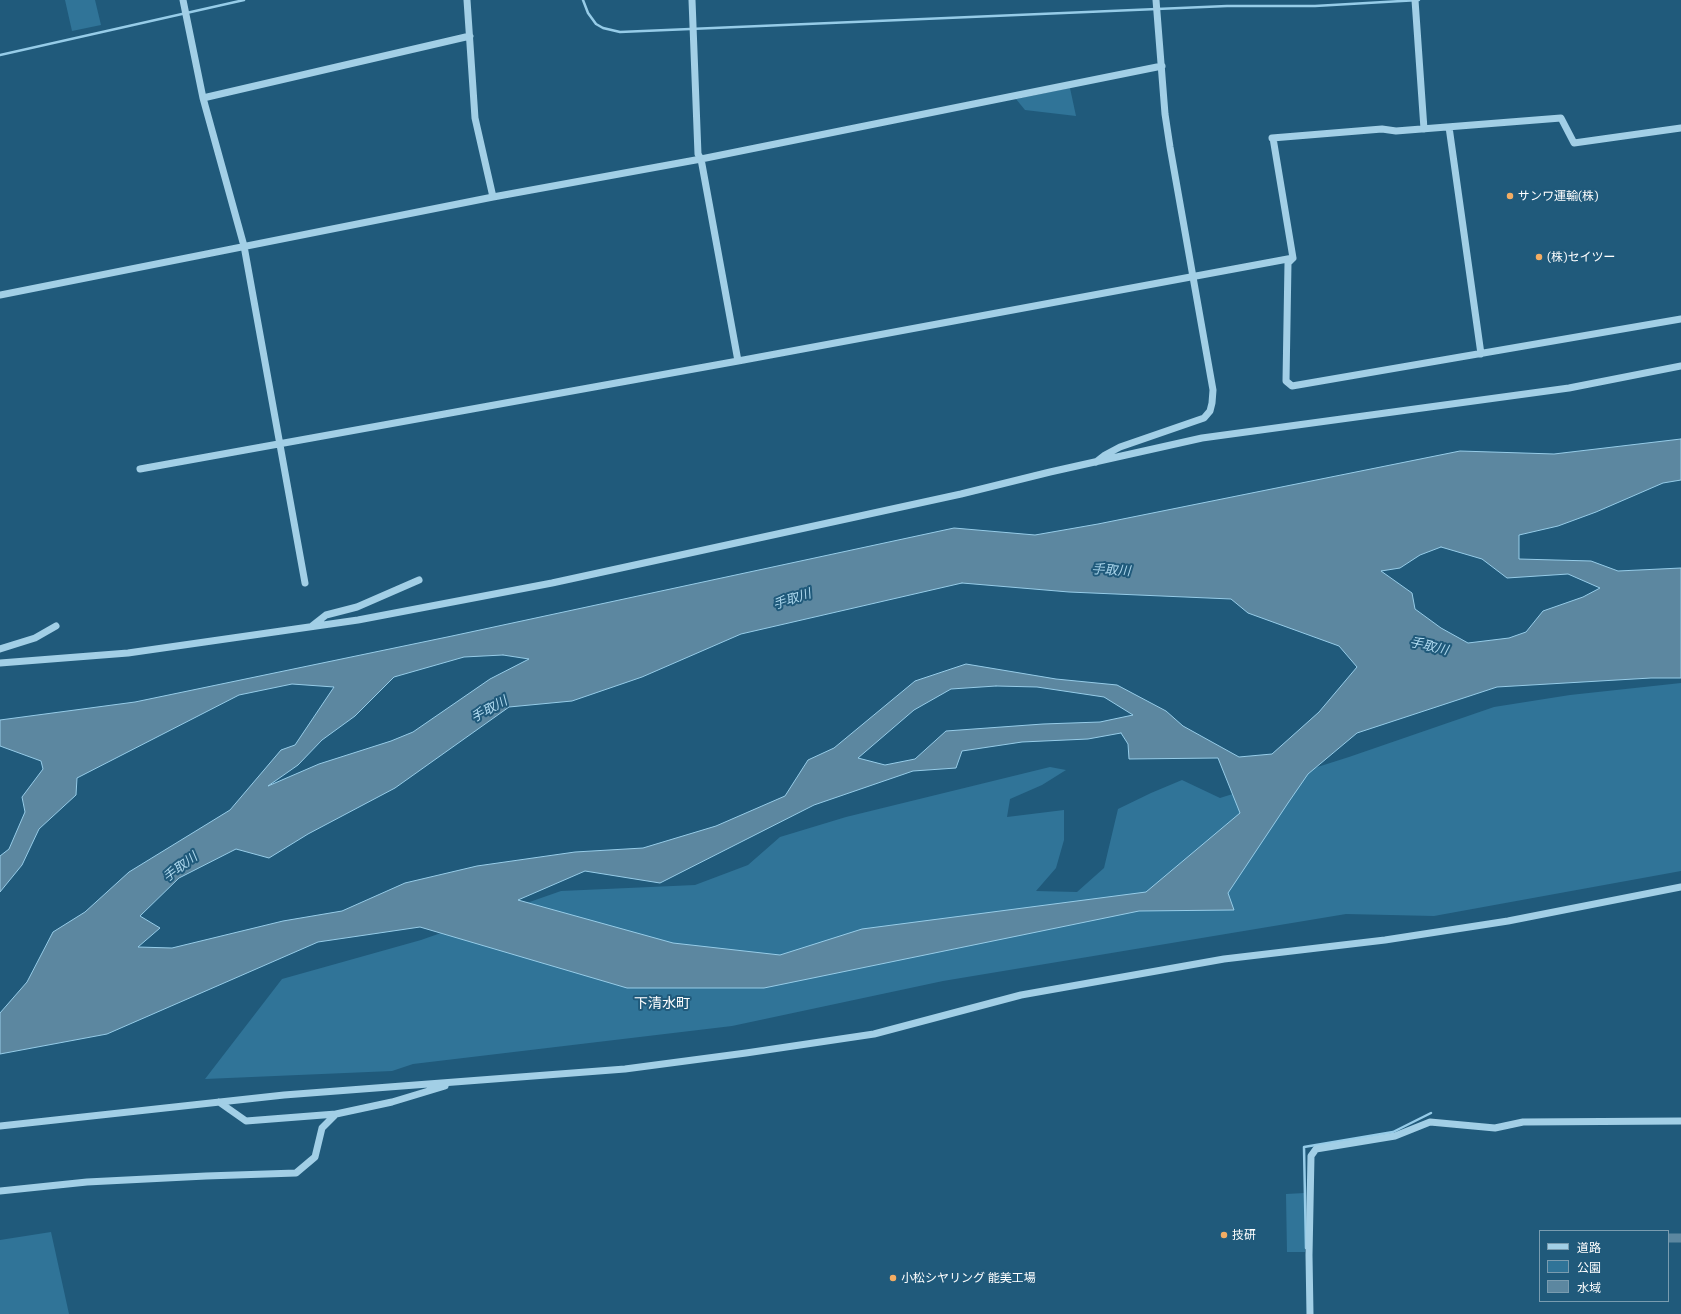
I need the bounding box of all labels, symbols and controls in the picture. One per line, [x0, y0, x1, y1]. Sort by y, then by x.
place label: サンワ運輸(株) [1518, 189, 1599, 203]
marker: サンワ運輸(株) [1505, 191, 1515, 201]
place label: (株)セイツー [1547, 250, 1616, 264]
marker: (株)セイツー [1534, 252, 1544, 262]
water label: 手取川 [1091, 561, 1131, 579]
water label: 手取川 [771, 586, 813, 612]
water label: 手取川 [1408, 634, 1450, 658]
water label: 手取川 [468, 693, 510, 725]
water label: 手取川 [160, 849, 200, 885]
district label: 下清水町 [634, 995, 690, 1011]
place label: 技研 [1232, 1228, 1256, 1242]
marker: 技研 [1219, 1230, 1229, 1240]
legend [1539, 1230, 1669, 1302]
text: 道路 [1577, 1240, 1601, 1254]
text: 公園 [1577, 1260, 1601, 1274]
place label: 小松シヤリング 能美工場 [901, 1271, 1036, 1285]
marker: 小松シヤリング 能美工場 [888, 1273, 898, 1283]
text: 水域 [1577, 1280, 1601, 1294]

